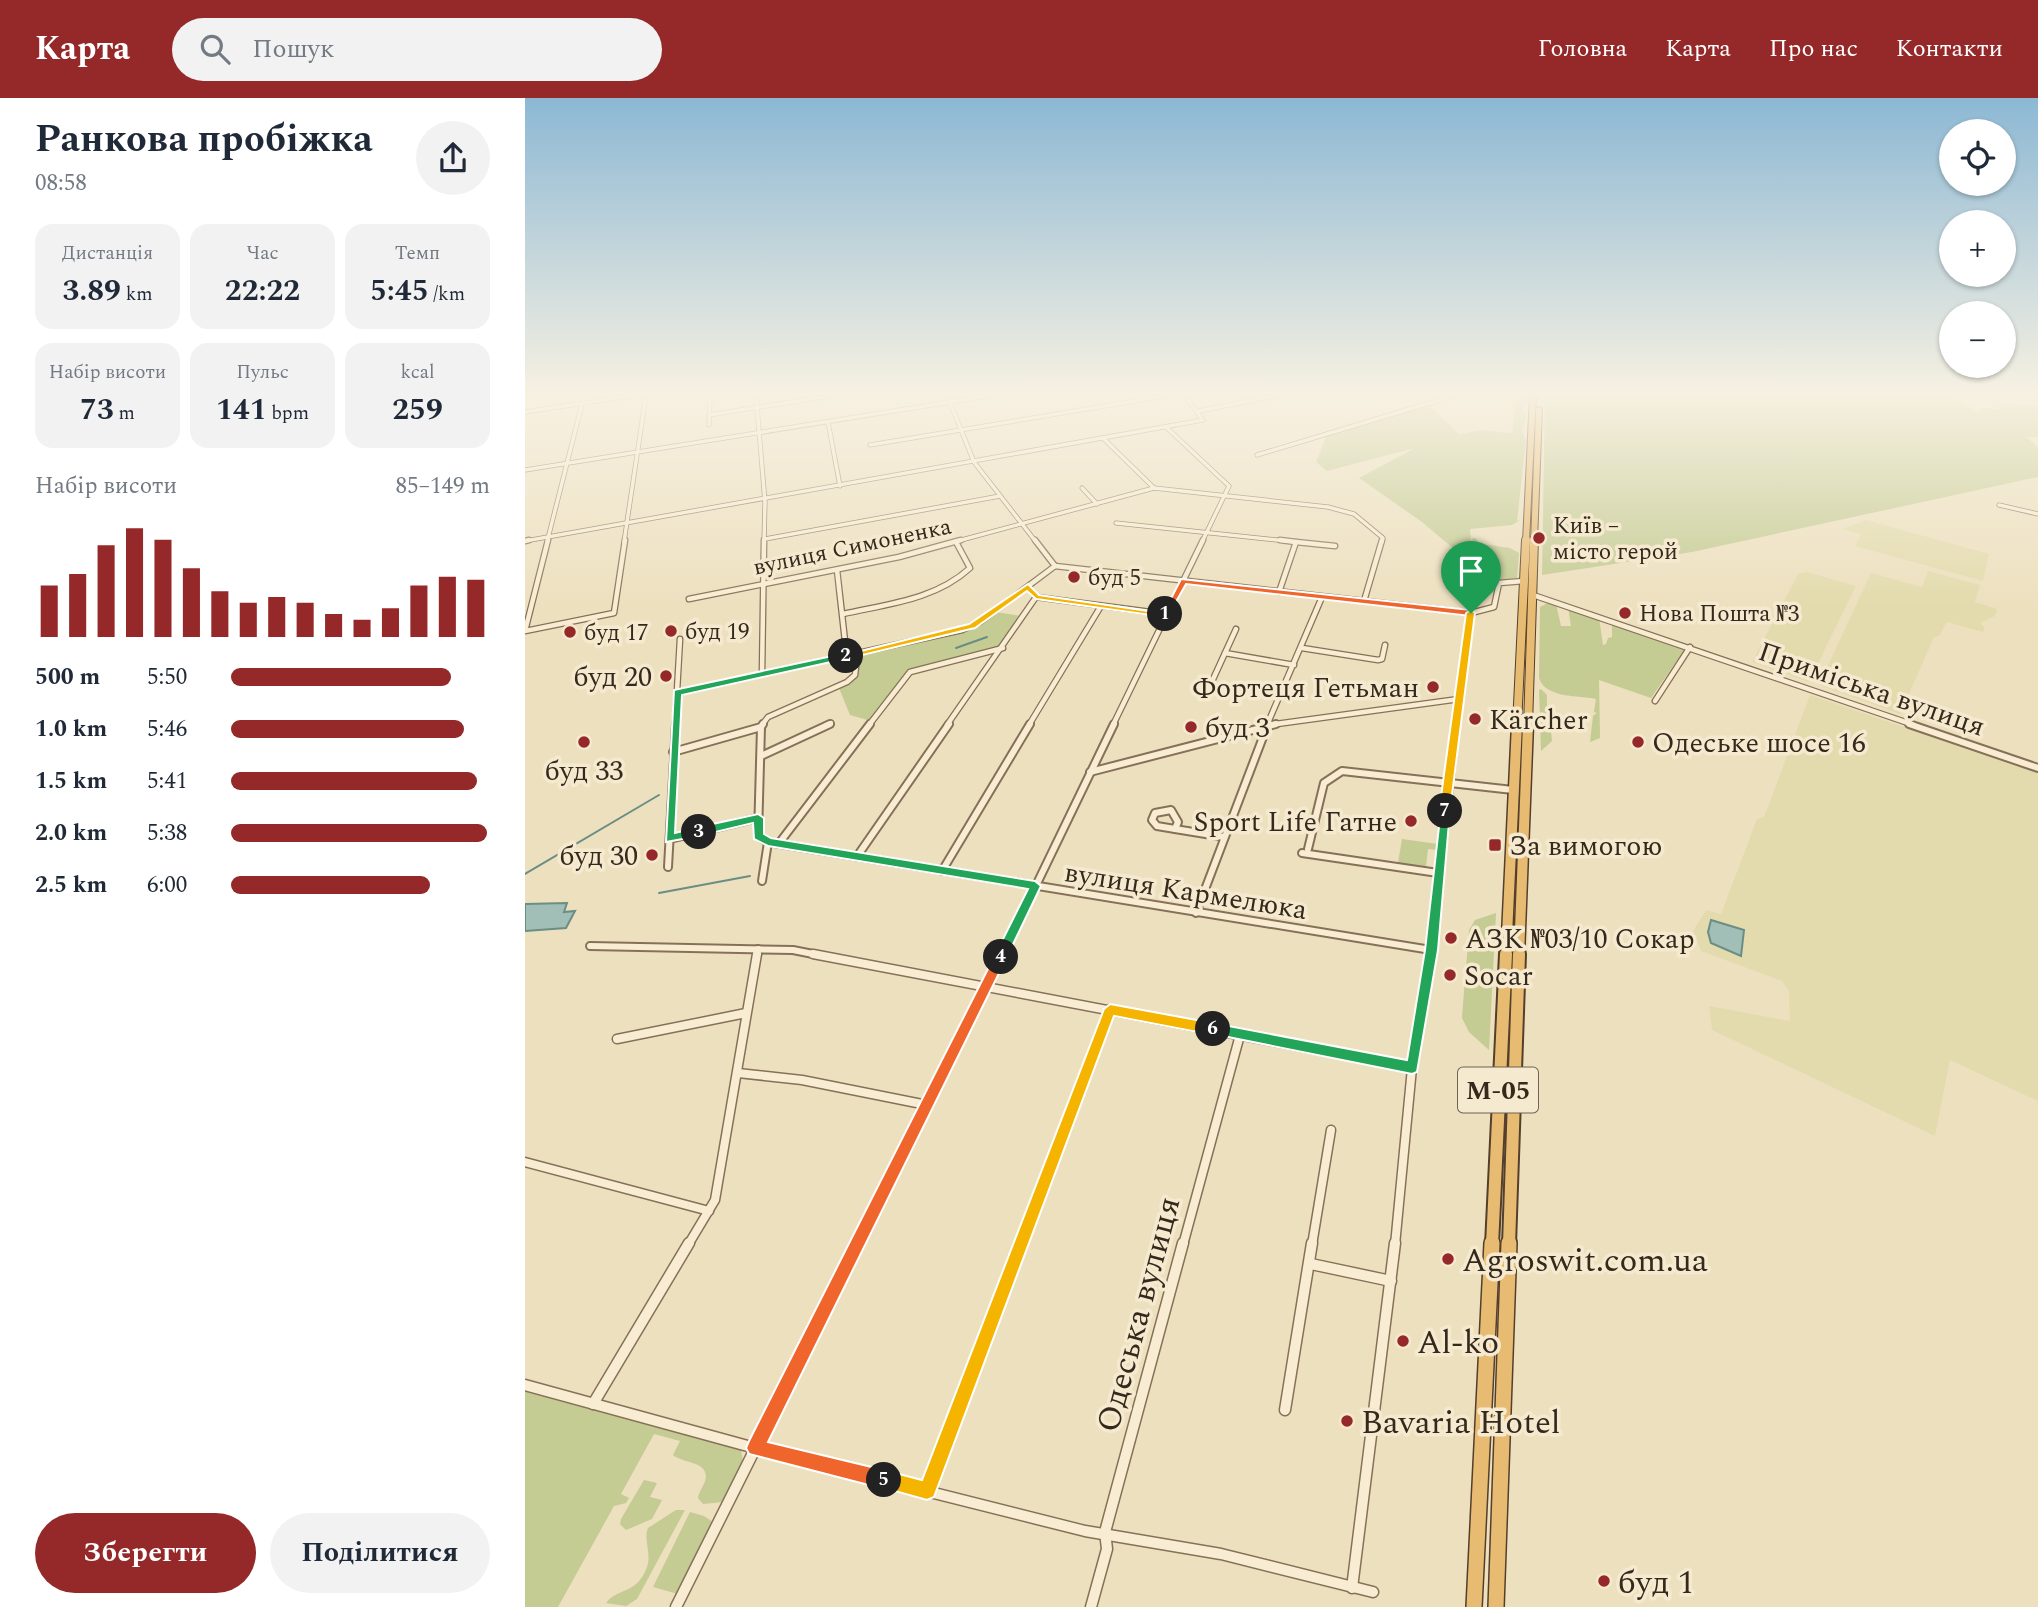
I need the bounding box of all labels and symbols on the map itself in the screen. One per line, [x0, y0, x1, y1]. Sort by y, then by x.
street label: вулиця Симоненка [750, 509, 955, 586]
place label: Київ – місто герой [1553, 509, 1678, 570]
marker: Київ – місто герой [1531, 530, 1547, 546]
pin [1441, 541, 1501, 613]
place label: буд 5 [1088, 561, 1141, 596]
marker: буд 5 [1066, 569, 1082, 585]
pin: 1 [1147, 596, 1183, 632]
place label: Нова Пошта №3 [1639, 597, 1799, 632]
marker: Нова Пошта №3 [1617, 605, 1633, 621]
place label: буд 19 [685, 615, 750, 650]
place label: буд 17 [584, 616, 649, 651]
marker: буд 19 [663, 623, 679, 639]
marker: буд 17 [562, 624, 578, 640]
street label: Приміська вулиця [1752, 630, 1991, 748]
pin: 2 [829, 638, 863, 674]
place label: буд 20 [573, 656, 652, 699]
place label: Фортеця Гетьман [1192, 667, 1419, 710]
marker: буд 20 [658, 668, 674, 684]
marker: Фортеця Гетьман [1425, 679, 1441, 695]
place label: Kärcher [1489, 699, 1588, 742]
place label: буд 3 [1205, 707, 1270, 750]
marker: Kärcher [1467, 711, 1483, 727]
marker: буд 3 [1183, 719, 1199, 735]
place label: Одеське шосе 16 [1652, 722, 1866, 765]
marker: буд 33 [576, 734, 592, 750]
marker: Одеське шосе 16 [1630, 734, 1646, 750]
place label: буд 33 [545, 750, 623, 793]
pin: 7 [1427, 794, 1462, 828]
place label: Sport Life Гатне [1194, 801, 1397, 844]
marker: Sport Life Гатне [1403, 813, 1419, 829]
pin: 3 [681, 814, 717, 850]
place label: За вимогою [1509, 825, 1662, 868]
place label: буд 30 [559, 835, 638, 878]
marker: За вимогою [1487, 837, 1503, 853]
marker: буд 30 [644, 847, 660, 863]
street label: вулиця Кармелюка [1061, 851, 1311, 932]
place label: АЗК №03/10 Сокар [1465, 918, 1695, 961]
marker: АЗК №03/10 Сокар [1443, 930, 1459, 946]
pin: 4 [983, 940, 1019, 974]
place label: Socar [1464, 955, 1533, 998]
marker: Socar [1442, 967, 1458, 983]
pin: 6 [1195, 1012, 1231, 1046]
road number: М-05 [1458, 1068, 1538, 1113]
street label: Одеська вулиця [1083, 1191, 1194, 1438]
place label: Agroswit.com.ua [1462, 1236, 1708, 1286]
marker: Agroswit.com.ua [1440, 1251, 1456, 1267]
place label: Al-ko [1417, 1318, 1499, 1368]
marker: Al-ko [1395, 1333, 1411, 1349]
place label: Bavaria Hotel [1361, 1398, 1561, 1448]
marker: Bavaria Hotel [1339, 1413, 1355, 1429]
pin: 5 [867, 1462, 901, 1498]
place label: буд 1 [1618, 1558, 1694, 1607]
marker: буд 1 [1596, 1573, 1612, 1589]

